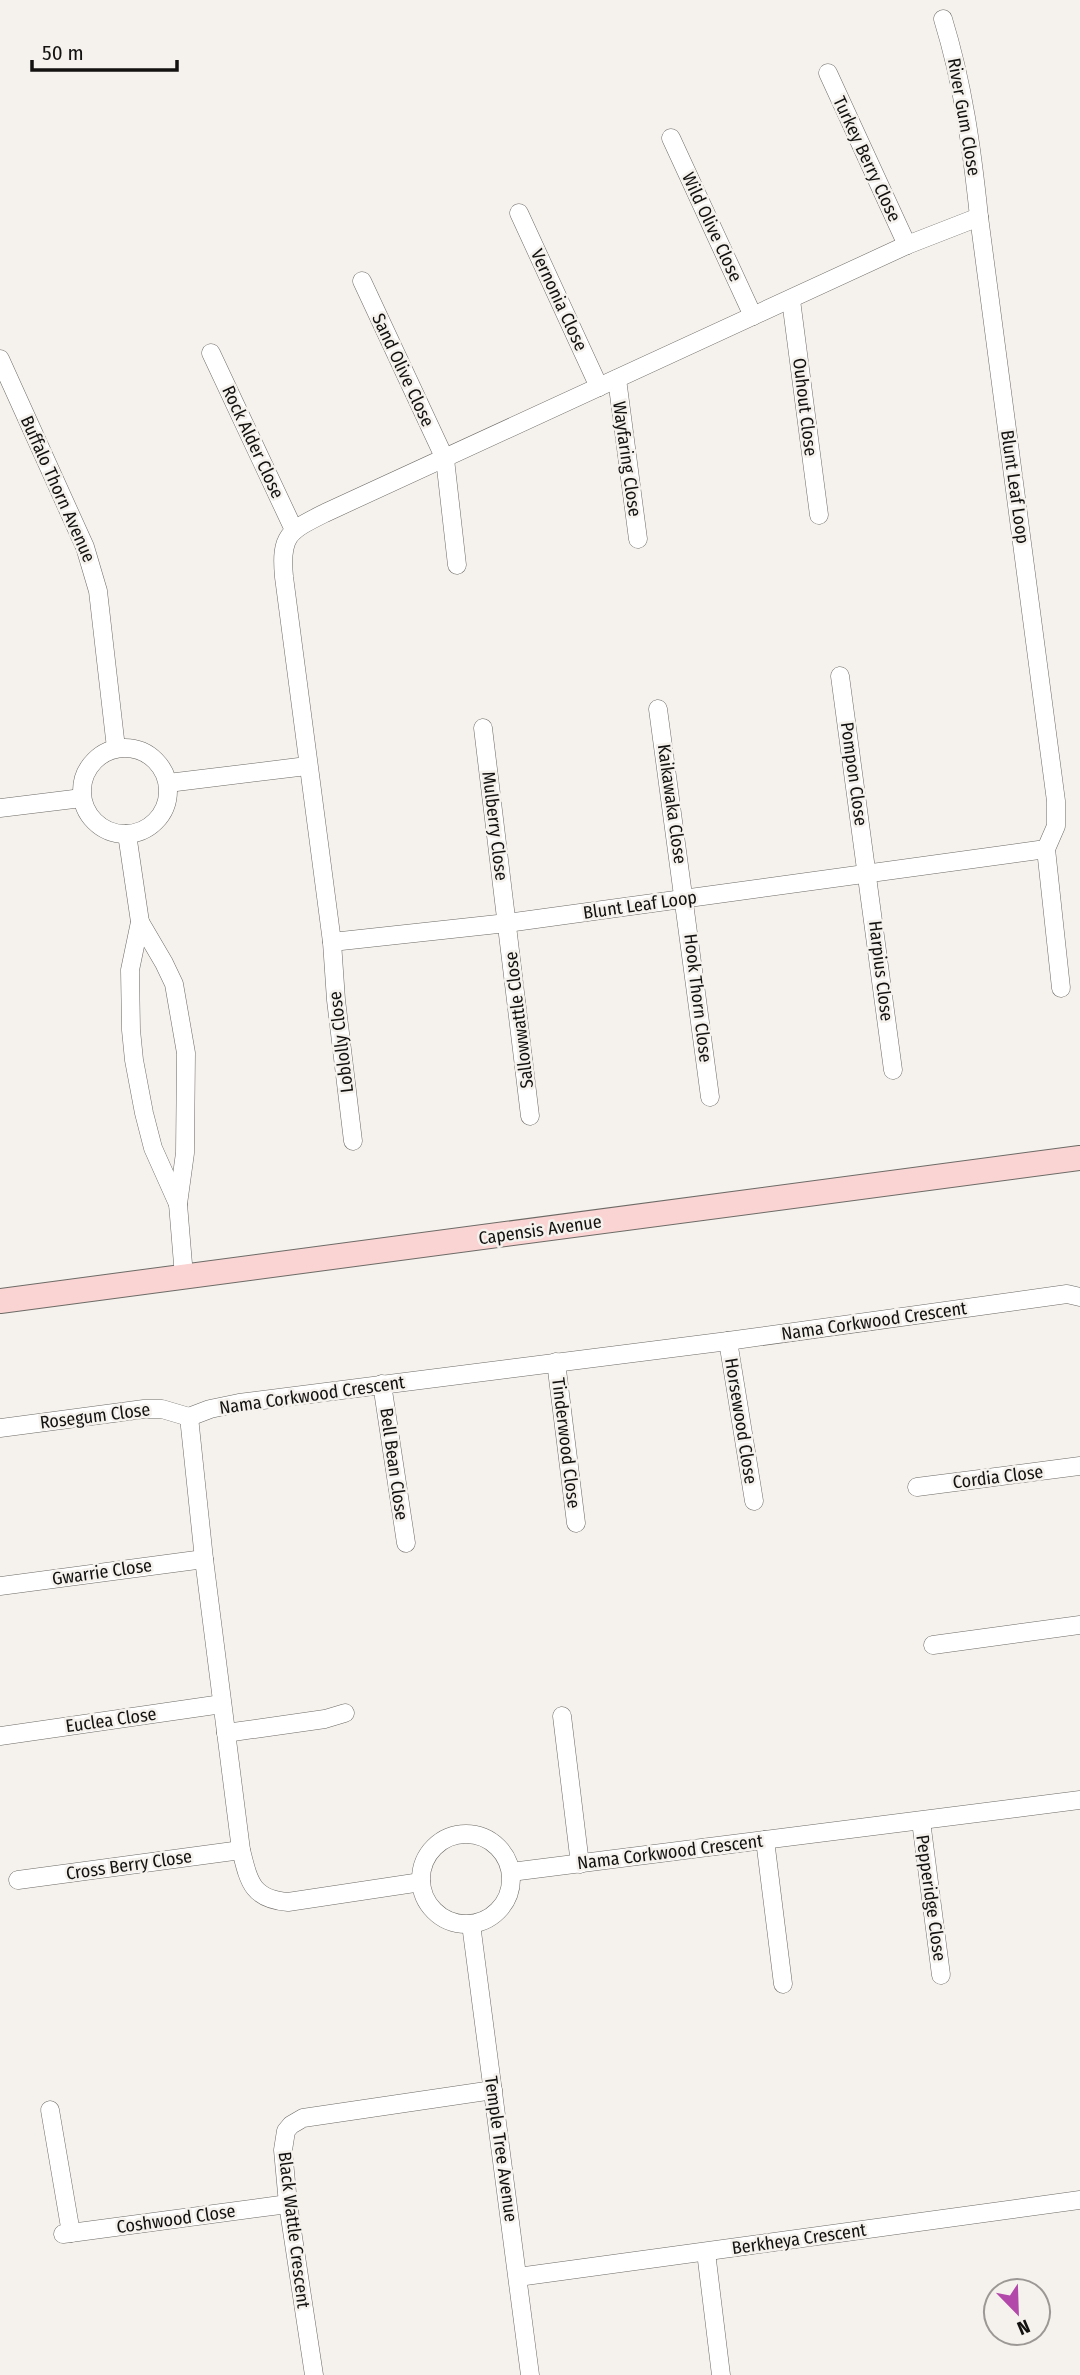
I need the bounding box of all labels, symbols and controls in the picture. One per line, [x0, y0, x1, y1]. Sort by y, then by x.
scale bar [32, 28, 177, 72]
text: 50 m [42, 40, 84, 66]
street label: River Gum Close [943, 56, 985, 178]
street label: Turkey Berry Close [828, 93, 906, 225]
street label: Wild Olive Close [677, 169, 747, 285]
street label: Vernonia Close [526, 246, 592, 354]
street label: Sand Olive Close [367, 310, 439, 430]
street label: Ouhout Close [788, 357, 822, 458]
street label: Rock Alder Close [217, 382, 289, 502]
street label: Wayfaring Close [608, 400, 646, 518]
street label: Buffalo Thorn Avenue [16, 412, 100, 566]
street label: Blunt Leaf Loop [996, 429, 1034, 545]
street label: Pompon Close [836, 721, 872, 827]
street label: Kaikawaka Close [653, 743, 691, 865]
street label: Mulberry Close [477, 770, 513, 882]
street label: Blunt Leaf Loop [582, 886, 698, 924]
street label: Harpius Close [864, 919, 898, 1023]
street label: Hook Thorn Close [679, 932, 717, 1064]
street label: Sallowwattle Close [500, 950, 538, 1090]
street label: Loblolly Close [324, 990, 358, 1094]
street label: Capensis Avenue [477, 1210, 603, 1250]
street label: Nama Corkwood Crescent [780, 1297, 968, 1345]
street label: Horsewood Close [720, 1356, 762, 1486]
street label: Nama Corkwood Crescent [218, 1371, 406, 1419]
street label: Tinderwood Close [547, 1376, 585, 1510]
street label: Rosegum Close [39, 1398, 152, 1434]
street label: Bell Bean Close [375, 1406, 413, 1522]
street label: Cordia Close [952, 1461, 1045, 1493]
street label: Gwarrie Close [51, 1554, 153, 1590]
street label: Euclea Close [64, 1703, 158, 1737]
street label: Nama Corkwood Crescent [576, 1830, 764, 1874]
street label: Pepperidge Close [911, 1833, 951, 1963]
street label: Cross Berry Close [65, 1845, 193, 1885]
street label: Temple Tree Avenue [480, 2075, 522, 2223]
street label: Black Wattle Crescent [273, 2150, 315, 2310]
street label: Coshwood Close [115, 2200, 237, 2238]
street label: Berkheya Crescent [730, 2219, 868, 2259]
north arrow [982, 2277, 1052, 2347]
text: N [1014, 2314, 1033, 2340]

